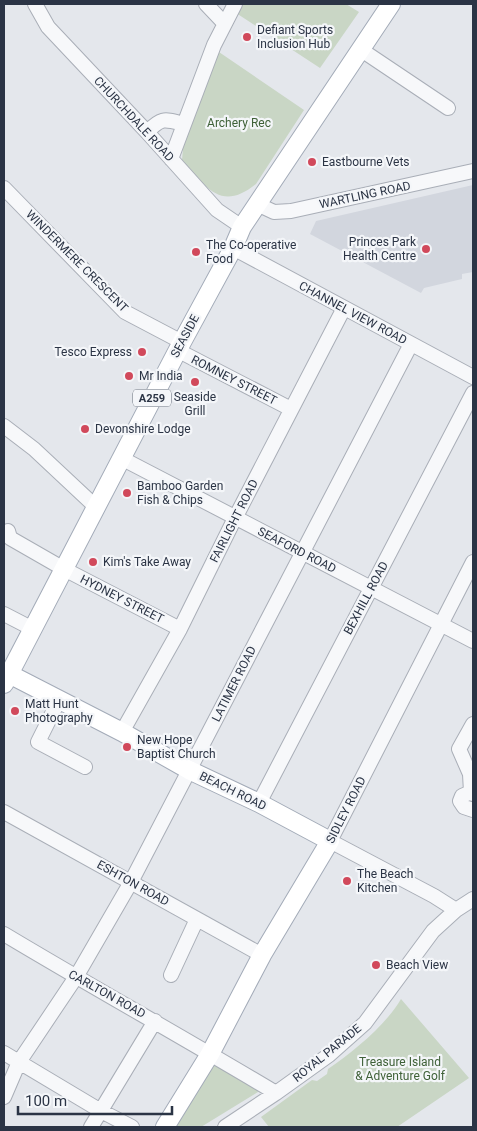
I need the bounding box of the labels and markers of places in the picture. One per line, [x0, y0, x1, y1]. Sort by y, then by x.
place label: Defiant Sports Inclusion Hub [257, 23, 333, 51]
marker: Defiant Sports Inclusion Hub [241, 31, 253, 43]
place label: Eastbourne Vets [322, 155, 410, 169]
marker: Eastbourne Vets [306, 156, 318, 168]
place label: Princes Park Health Centre [343, 235, 417, 263]
place label: The Co-operative Food [206, 238, 296, 266]
marker: Princes Park Health Centre [420, 243, 432, 255]
marker: The Co-operative Food [190, 246, 202, 258]
place label: Tesco Express [55, 345, 132, 359]
marker: Tesco Express [136, 346, 148, 358]
place label: Mr India [139, 369, 183, 383]
marker: Mr India [123, 370, 135, 382]
marker: Seaside Grill [189, 376, 201, 388]
place label: Seaside Grill [174, 390, 216, 418]
place label: Devonshire Lodge [95, 422, 191, 436]
marker: Devonshire Lodge [79, 423, 91, 435]
place label: Bamboo Garden Fish & Chips [137, 479, 223, 507]
marker: Bamboo Garden Fish & Chips [121, 487, 133, 499]
place label: Kim's Take Away [103, 555, 191, 569]
marker: Kim's Take Away [87, 556, 99, 568]
place label: Matt Hunt Photography [25, 697, 93, 725]
marker: Matt Hunt Photography [9, 705, 21, 717]
place label: New Hope Baptist Church [137, 733, 216, 761]
marker: New Hope Baptist Church [121, 741, 133, 753]
place label: The Beach Kitchen [357, 867, 413, 895]
marker: The Beach Kitchen [341, 875, 353, 887]
place label: Beach View [386, 958, 448, 972]
marker: Beach View [370, 959, 382, 971]

